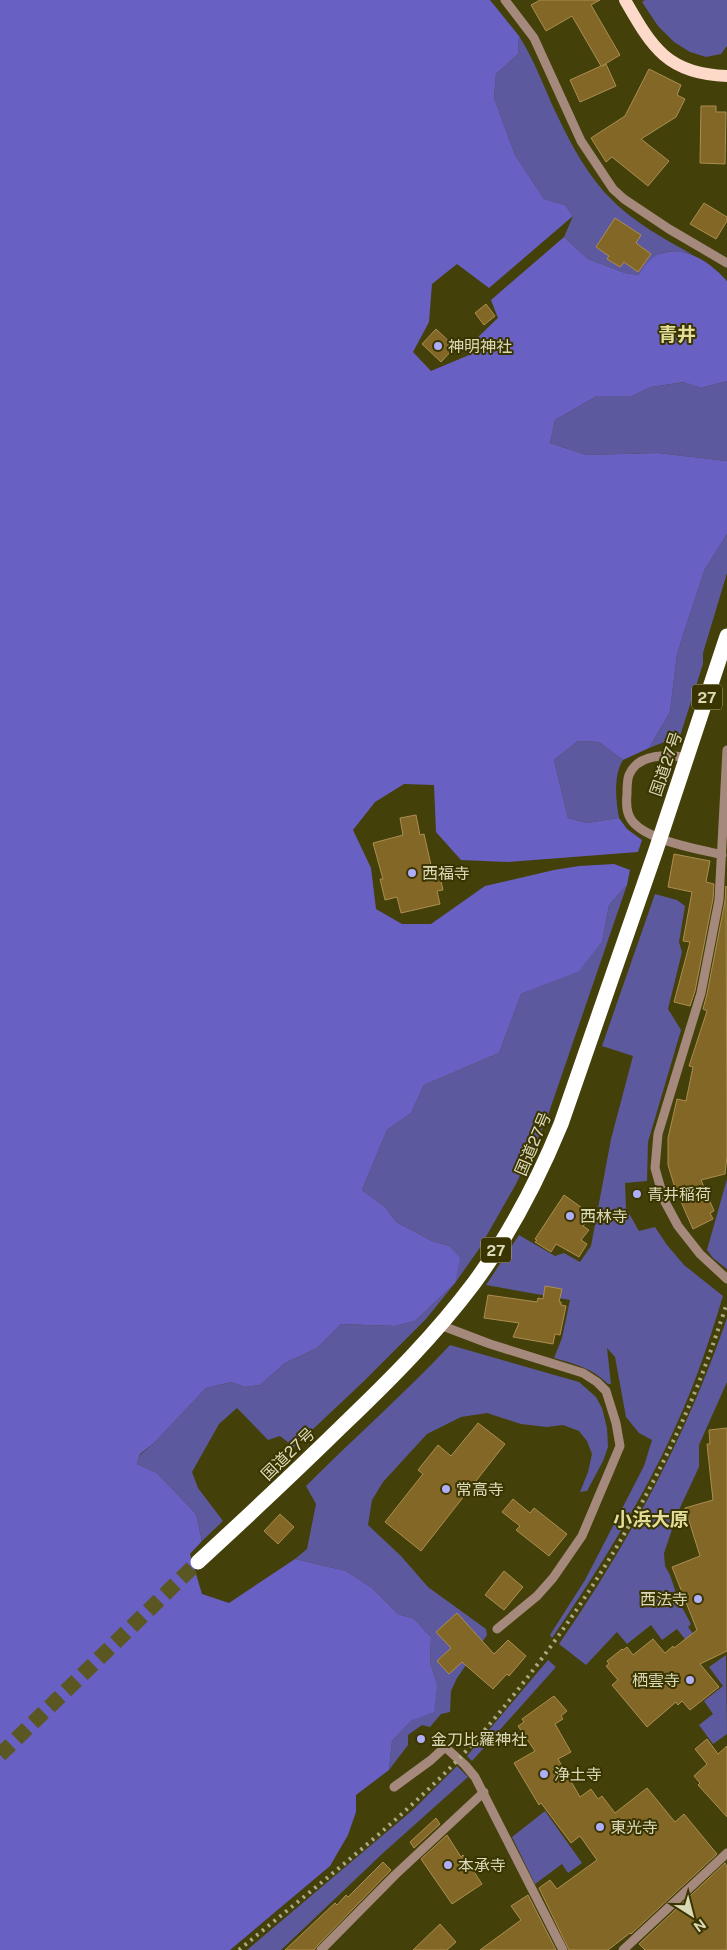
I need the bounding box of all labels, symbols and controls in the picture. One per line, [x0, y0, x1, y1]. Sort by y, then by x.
district label: 青井 [658, 323, 696, 345]
place label: 神明神社 [448, 337, 512, 356]
marker: 神明神社 [432, 340, 444, 352]
road number: 27 [692, 684, 722, 710]
street label: 国道27号 [646, 729, 686, 799]
place label: 西福寺 [422, 864, 470, 883]
marker: 西福寺 [406, 867, 418, 879]
street label: 国道27号 [511, 1109, 555, 1179]
place label: 青井稲荷 [647, 1185, 711, 1204]
marker: 青井稲荷 [631, 1188, 643, 1200]
place label: 西林寺 [580, 1207, 628, 1226]
marker: 西林寺 [564, 1210, 576, 1222]
road number: 27 [481, 1238, 511, 1262]
street label: 国道27号 [257, 1424, 319, 1484]
place label: 常高寺 [456, 1480, 504, 1499]
marker: 常高寺 [440, 1483, 452, 1495]
district label: 小浜大原 [613, 1508, 689, 1530]
place label: 西法寺 [640, 1590, 688, 1609]
marker: 西法寺 [692, 1593, 704, 1605]
place label: 栖雲寺 [632, 1671, 680, 1690]
marker: 栖雲寺 [684, 1674, 696, 1686]
place label: 金刀比羅神社 [431, 1730, 527, 1749]
marker: 金刀比羅神社 [415, 1733, 427, 1745]
place label: 浄土寺 [554, 1765, 602, 1784]
marker: 浄土寺 [538, 1768, 550, 1780]
place label: 東光寺 [610, 1818, 658, 1837]
marker: 東光寺 [594, 1821, 606, 1833]
place label: 本承寺 [458, 1856, 506, 1875]
marker: 本承寺 [442, 1859, 454, 1871]
north arrow [667, 1890, 717, 1940]
text: N [691, 1916, 709, 1935]

